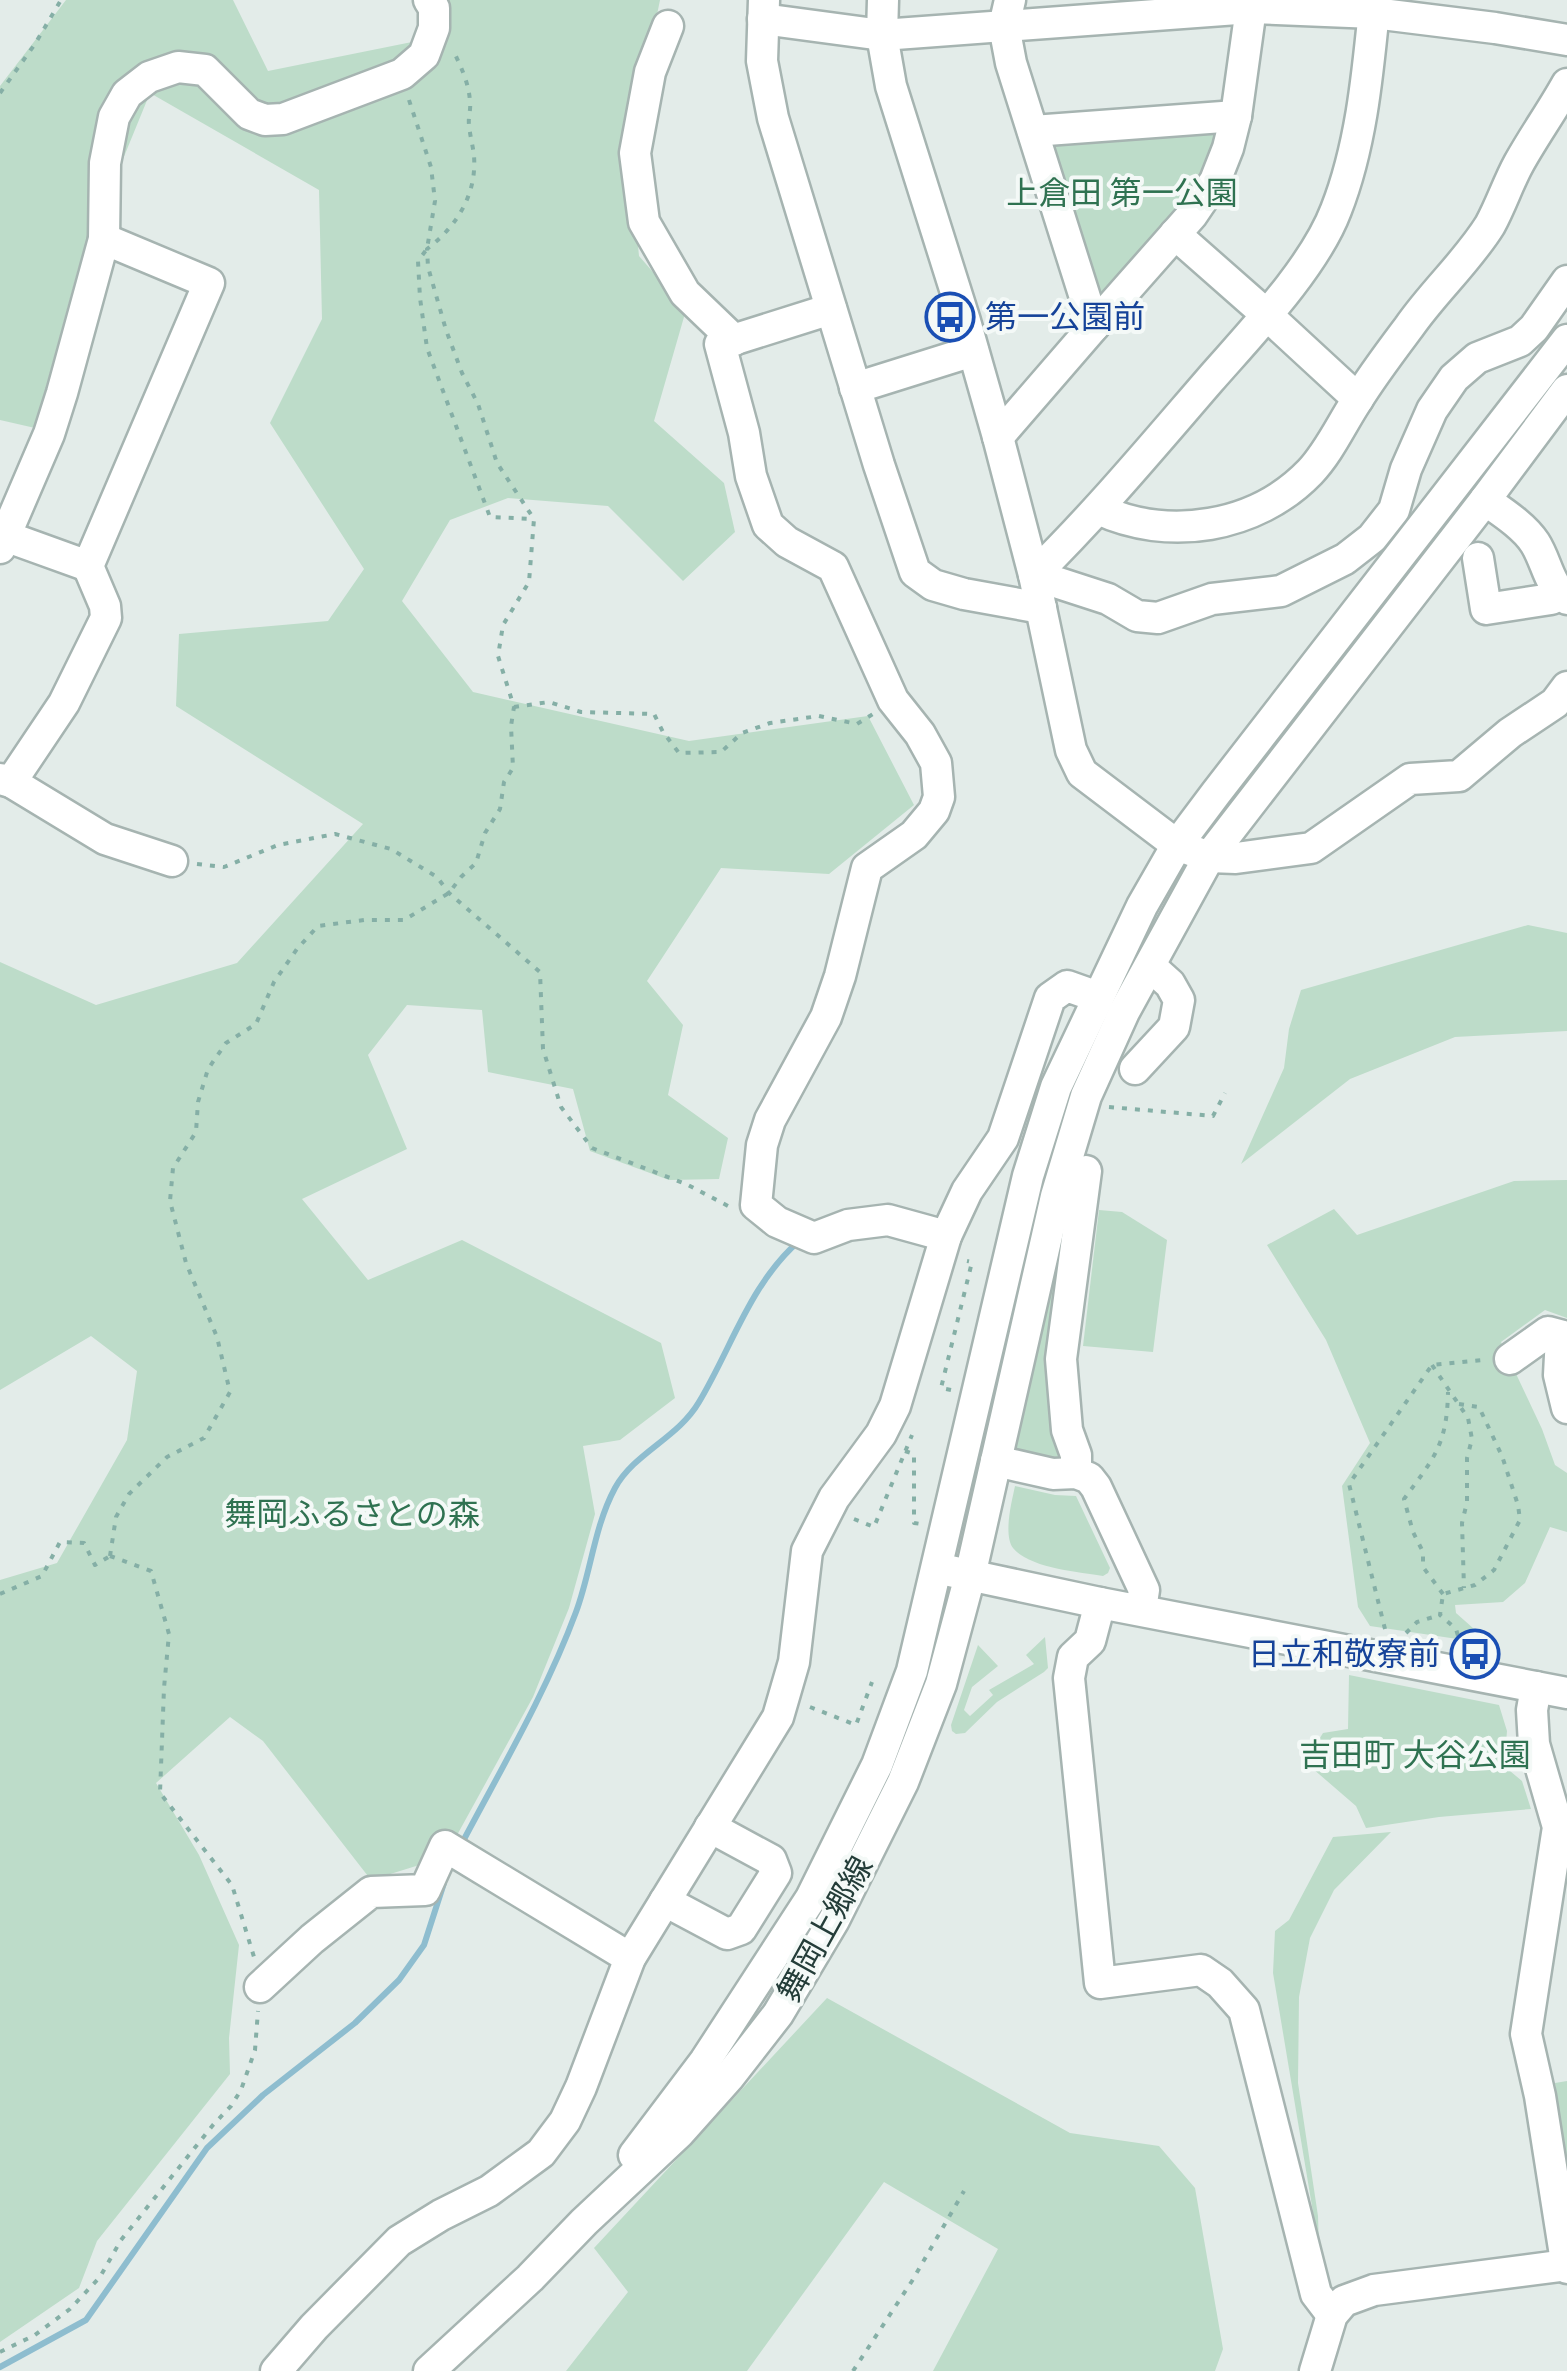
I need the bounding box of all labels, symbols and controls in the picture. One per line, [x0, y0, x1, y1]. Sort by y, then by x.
park label: 上倉田 第一公園 [1006, 174, 1238, 212]
bus stop icon: 第一公園前 [924, 291, 976, 343]
place label: 第一公園前 [985, 298, 1145, 336]
park label: 舞岡ふるさとの森 [224, 1495, 480, 1533]
bus stop icon: 日立和敬寮前 [1449, 1628, 1501, 1680]
place label: 日立和敬寮前 [1248, 1635, 1440, 1673]
park label: 吉田町 大谷公園 [1299, 1736, 1531, 1774]
street label: 舞岡上郷線 [770, 1850, 880, 2008]

